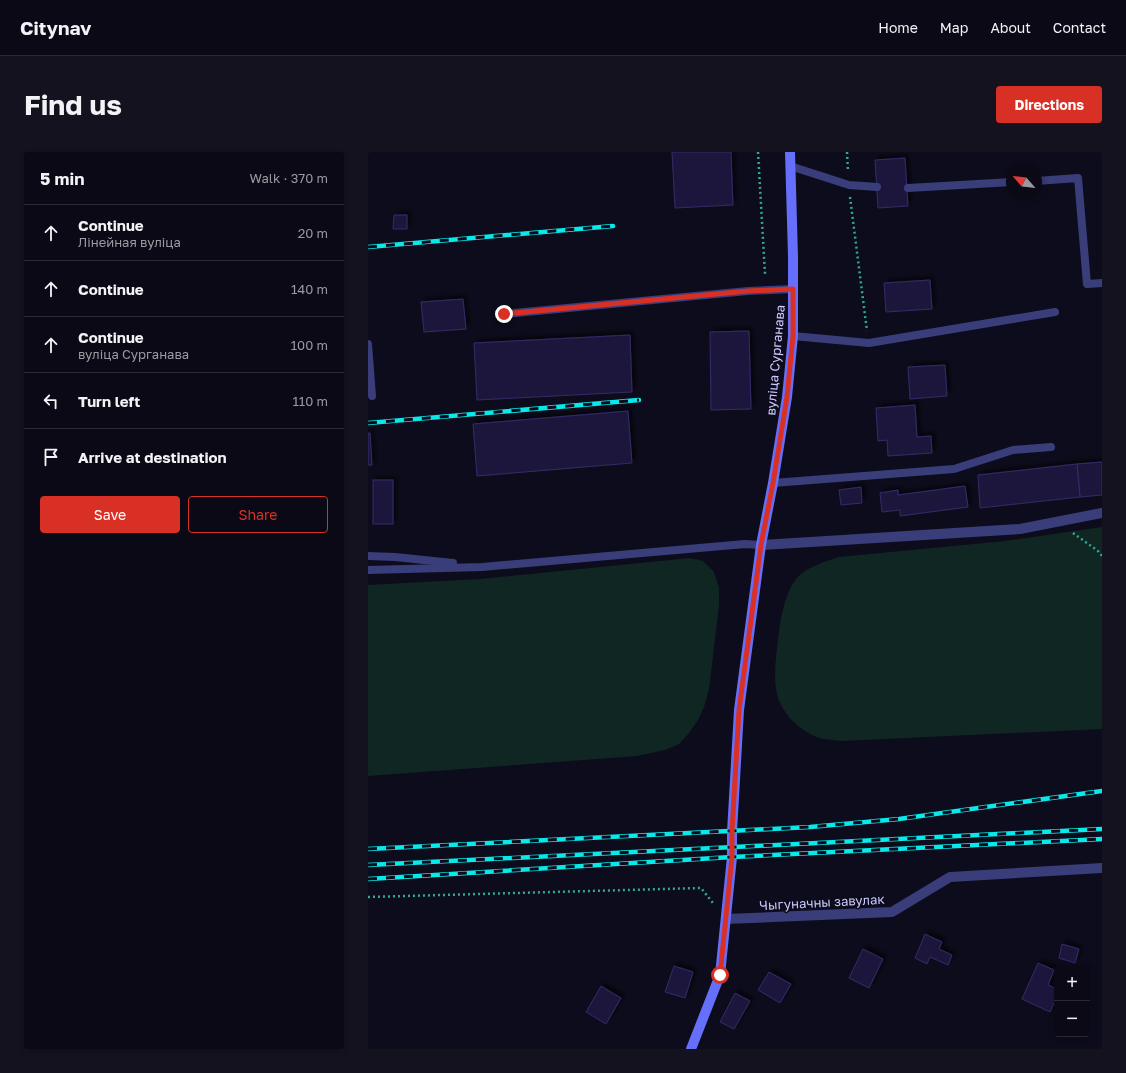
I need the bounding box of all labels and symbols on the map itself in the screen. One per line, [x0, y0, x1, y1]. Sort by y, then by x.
north arrow [1006, 164, 1042, 200]
street label: вуліца Сурганава [762, 304, 788, 416]
route end [495, 305, 513, 323]
street label: Чыгуначны завулак [759, 891, 886, 913]
route start [711, 966, 729, 984]

